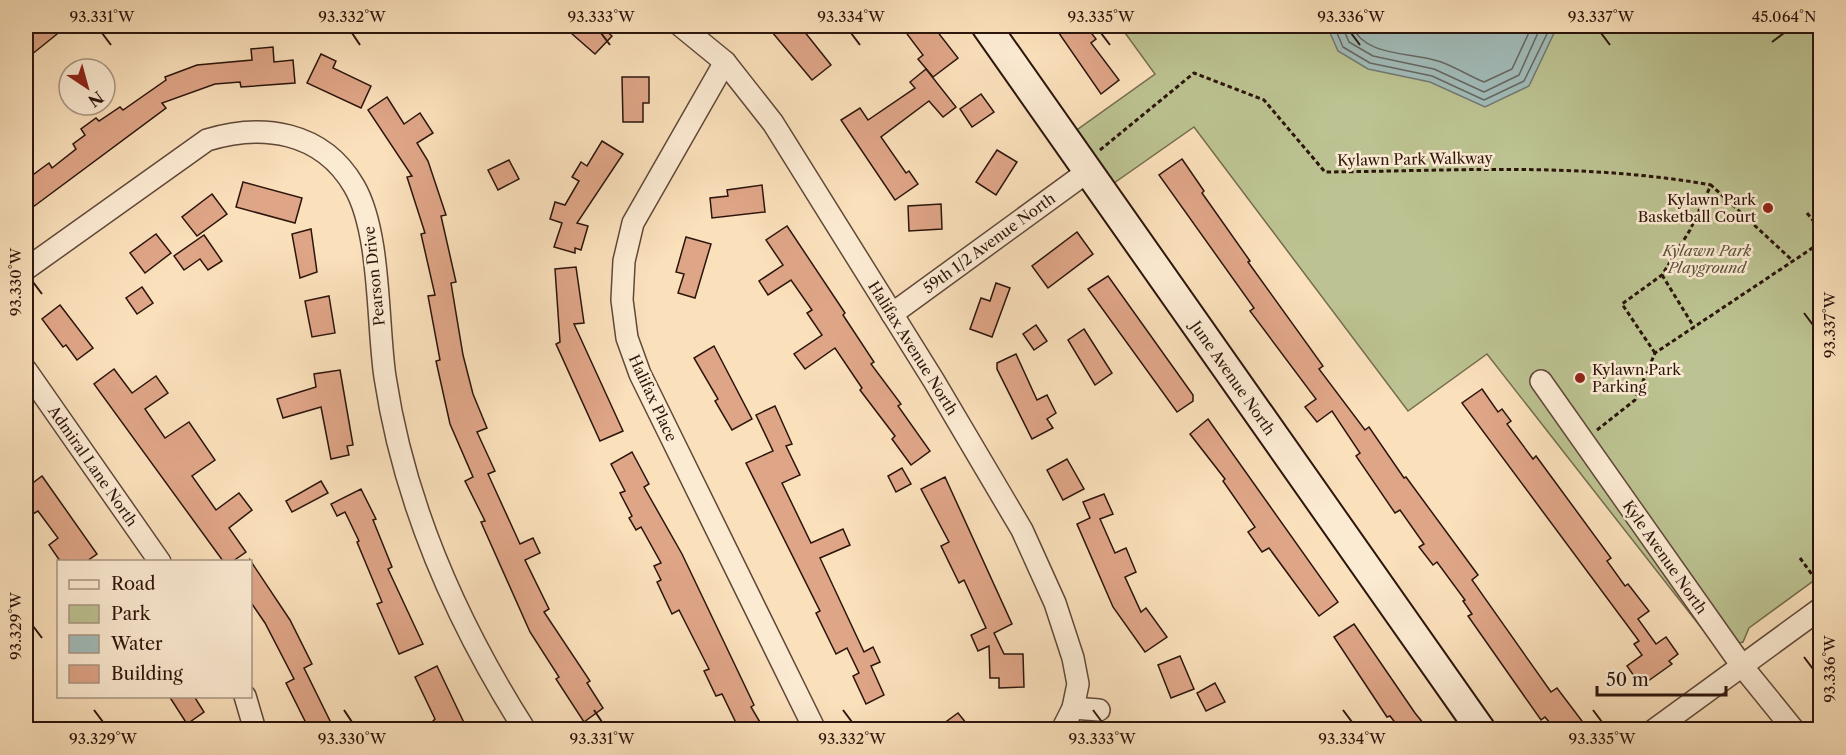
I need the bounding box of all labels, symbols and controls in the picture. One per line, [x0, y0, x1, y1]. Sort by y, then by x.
text: 93.331°W [69, 7, 135, 26]
text: 93.332°W [318, 7, 386, 26]
text: 93.333°W [567, 7, 635, 26]
text: 93.334°W [817, 7, 885, 26]
text: 93.335°W [1067, 7, 1135, 26]
text: 93.336°W [1317, 7, 1385, 26]
text: 93.337°W [1568, 7, 1635, 26]
text: 45.064°N [1752, 7, 1816, 26]
north arrow [57, 57, 117, 117]
text: N [84, 87, 107, 111]
street label: Kylawn Park Walkway [1337, 148, 1494, 170]
street label: 59th 1/2 Avenue North [919, 188, 1059, 297]
place label: Kylawn Park Basketball Court [1638, 190, 1757, 226]
marker: Kylawn Park Basketball Court [1761, 201, 1775, 215]
street label: Pearson Drive [359, 225, 389, 327]
park label: Kylawn Park Playground [1662, 241, 1752, 277]
text: 93.330°W [6, 247, 25, 316]
street label: Halifax Avenue North [864, 277, 962, 419]
text: 93.337°W [1820, 291, 1839, 358]
street label: June Avenue North [1185, 316, 1280, 439]
street label: Halifax Place [625, 351, 681, 445]
place label: Kylawn Park Parking [1592, 360, 1682, 396]
marker: Kylawn Park Parking [1573, 371, 1587, 385]
street label: Admiral Lane North [44, 401, 142, 530]
street label: Kyle Avenue North [1619, 497, 1712, 618]
legend [57, 560, 252, 698]
text: Road [111, 573, 156, 595]
text: 93.329°W [6, 591, 25, 660]
text: Park [111, 603, 152, 625]
text: Water [110, 633, 163, 655]
text: 93.336°W [1820, 635, 1839, 703]
scale bar [1597, 659, 1726, 697]
text: Building [111, 663, 183, 685]
text: 50 m [1606, 669, 1649, 691]
text: 93.329°W [69, 729, 138, 748]
text: 93.330°W [318, 729, 387, 748]
text: 93.331°W [569, 729, 635, 748]
text: 93.332°W [818, 729, 886, 748]
text: 93.333°W [1068, 729, 1136, 748]
text: 93.334°W [1318, 729, 1386, 748]
text: 93.335°W [1568, 729, 1636, 748]

